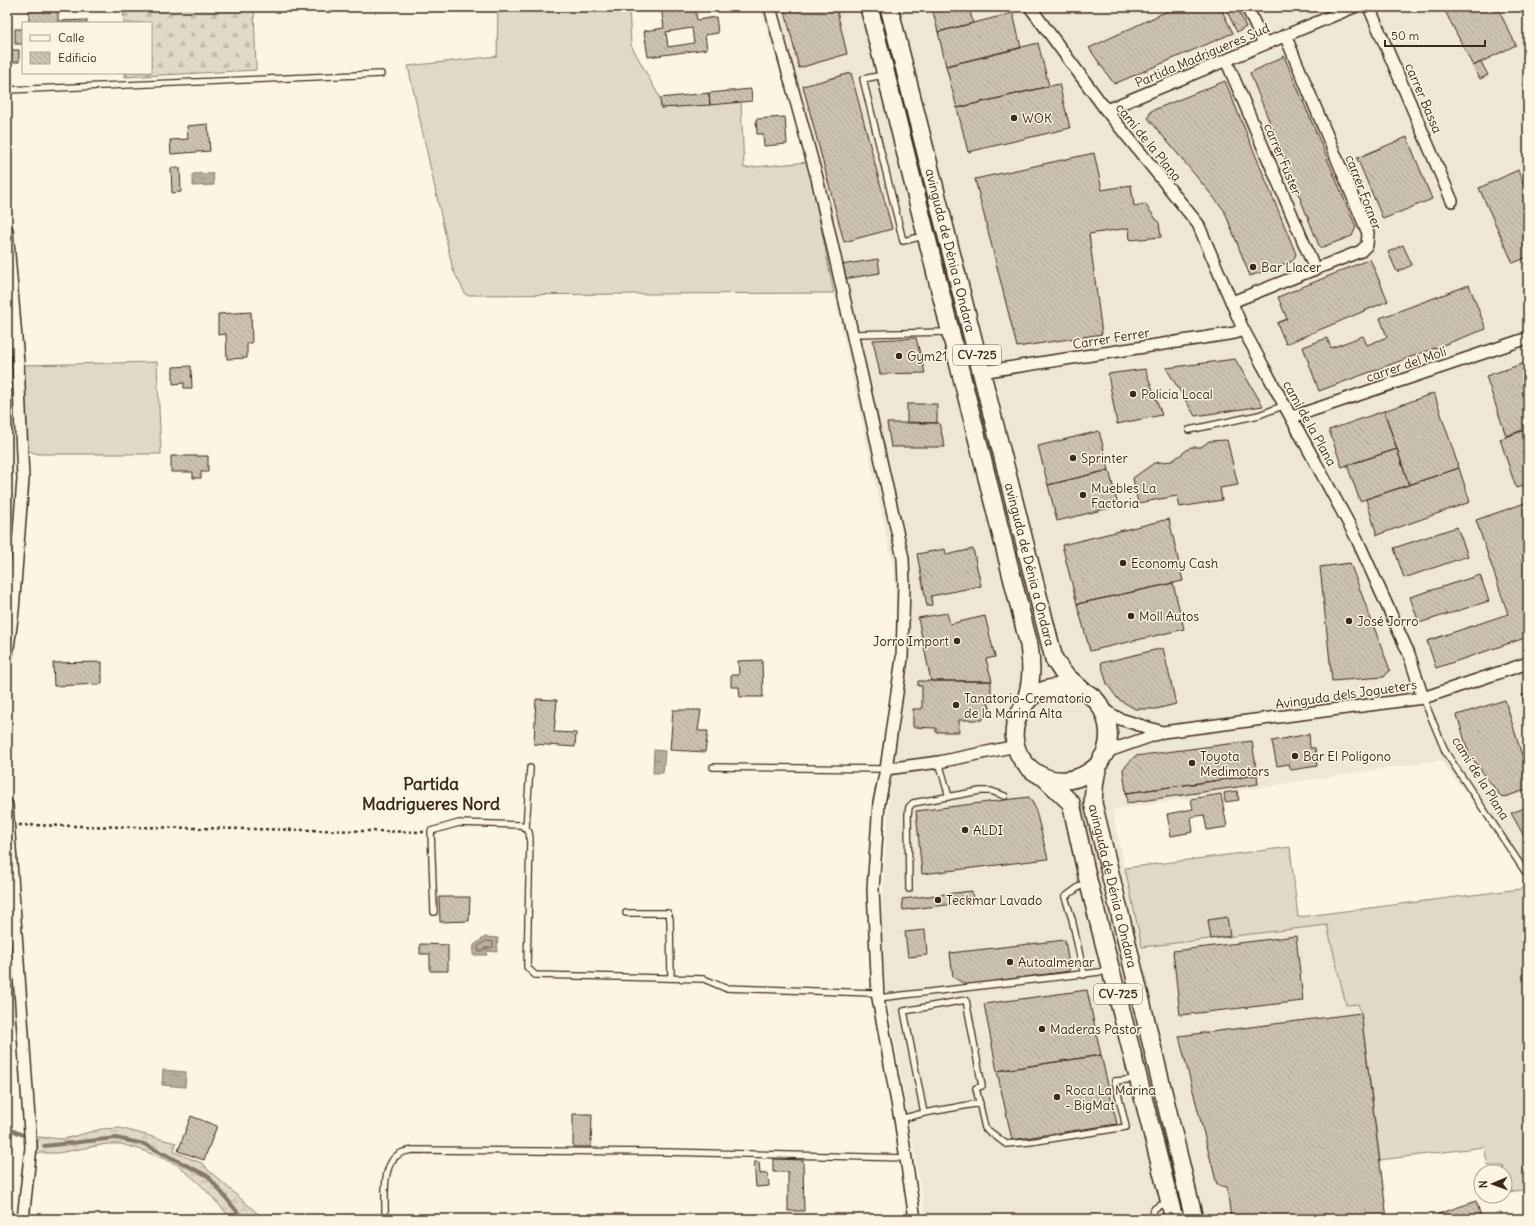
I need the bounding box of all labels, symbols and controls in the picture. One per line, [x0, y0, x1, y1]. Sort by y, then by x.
street label: Partida Madrigueres Sud [1132, 19, 1272, 92]
legend [22, 22, 152, 74]
scale bar [1385, 22, 1485, 48]
text: 50 m [1391, 28, 1420, 43]
text: Calle [58, 30, 85, 45]
text: Edificio [58, 50, 97, 65]
street label: carrer Bassa [1401, 60, 1446, 136]
street label: camí de la Plana [1112, 100, 1185, 185]
place label: WOK [1022, 110, 1052, 127]
marker: WOK [1009, 113, 1019, 123]
street label: carrer Fuster [1260, 121, 1306, 198]
street label: carrer Forner [1341, 152, 1386, 233]
street label: avinguda de Dénia a Ondara [921, 167, 979, 334]
place label: Bar Llacer [1261, 259, 1322, 276]
marker: Bar Llacer [1248, 262, 1258, 272]
street label: Carrer Ferrer [1071, 324, 1151, 353]
street label: carrer del Molí [1364, 343, 1449, 386]
road number: CV-725 [953, 345, 1001, 365]
place label: Gym21 [907, 348, 947, 365]
marker: Gym21 [894, 351, 904, 361]
street label: camí de la Plana [1279, 377, 1340, 469]
place label: Policia Local [1141, 386, 1213, 403]
marker: Policia Local [1128, 389, 1138, 399]
place label: Sprinter [1081, 450, 1129, 467]
marker: Sprinter [1068, 453, 1078, 463]
place label: Muebles La Factoria [1091, 480, 1157, 512]
street label: avinguda de Dénia a Ondara [1001, 481, 1058, 648]
marker: Muebles La Factoria [1078, 490, 1088, 500]
place label: Economy Cash [1131, 555, 1219, 572]
marker: Economy Cash [1118, 558, 1128, 568]
place label: Moll Autos [1139, 608, 1199, 625]
marker: Moll Autos [1126, 611, 1136, 621]
place label: José Jorro [1357, 613, 1419, 630]
marker: José Jorro [1344, 616, 1354, 626]
place label: Jorro Import [873, 633, 950, 650]
marker: Jorro Import [952, 636, 962, 646]
street label: Avinguda dels Jogueters [1274, 676, 1418, 713]
place label: Tanatorio-Crematorio de la Marina Alta [964, 690, 1092, 722]
marker: Tanatorio-Crematorio de la Marina Alta [951, 700, 961, 710]
street label: camí de la Plana [1448, 733, 1513, 823]
place label: Toyota Medimotors [1200, 748, 1270, 780]
place label: Bar El Polígono [1303, 748, 1391, 765]
marker: Bar El Polígono [1290, 751, 1300, 761]
marker: Toyota Medimotors [1187, 758, 1197, 768]
district label: Partida Madrigueres Nord [362, 773, 500, 815]
street label: avinguda de Dénia a Ondara [1085, 802, 1141, 970]
place label: ALDI [973, 822, 1003, 839]
marker: ALDI [960, 825, 970, 835]
place label: Teckmar Lavado [946, 892, 1042, 909]
marker: Teckmar Lavado [933, 895, 943, 905]
place label: Autoalmenar [1018, 954, 1095, 971]
marker: Autoalmenar [1005, 957, 1015, 967]
road number: CV-725 [1094, 984, 1142, 1004]
place label: Maderas Pastor [1050, 1021, 1143, 1038]
marker: Maderas Pastor [1037, 1024, 1047, 1034]
place label: Roca La Marina - BigMat [1065, 1082, 1156, 1114]
marker: Roca La Marina - BigMat [1052, 1092, 1062, 1102]
north arrow [1473, 1164, 1513, 1204]
text: N [1476, 1180, 1490, 1188]

